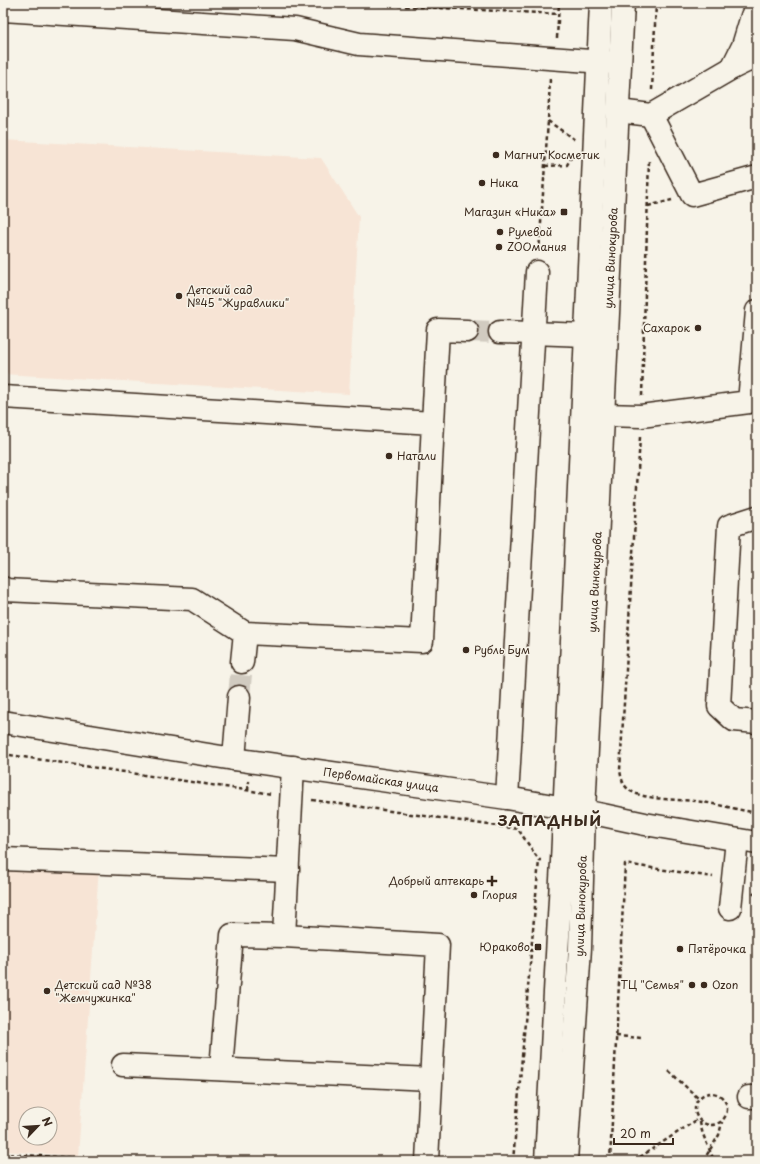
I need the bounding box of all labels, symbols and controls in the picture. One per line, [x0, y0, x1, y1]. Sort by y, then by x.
place label: Магнит Косметик [504, 146, 600, 163]
marker: Магнит Косметик [491, 150, 501, 160]
place label: Ника [490, 174, 518, 191]
marker: Ника [477, 178, 487, 188]
place label: Магазин «Ника» [464, 203, 556, 220]
marker: Магазин «Ника» [559, 207, 569, 217]
street label: улица Винокурова [599, 207, 622, 309]
place label: Рулевой [508, 223, 552, 240]
marker: Рулевой [495, 227, 505, 237]
place label: ZOOмания [507, 238, 567, 255]
marker: ZOOмания [494, 242, 504, 252]
place label: Детский сад №45 "Журавлики" [186, 281, 289, 311]
marker: Детский сад №45 "Журавлики" [174, 291, 184, 301]
place label: Сахарок [643, 319, 690, 336]
marker: Сахарок [693, 323, 703, 333]
place label: Натали [397, 447, 437, 464]
marker: Натали [384, 451, 394, 461]
street label: улица Винокурова [583, 531, 606, 633]
place label: Рубль Бум [474, 641, 530, 658]
marker: Рубль Бум [461, 645, 471, 655]
street label: Первомайская улица [322, 763, 440, 796]
district label: ЗАПАДНЫЙ [497, 808, 602, 831]
street label: улица Винокурова [570, 855, 591, 957]
place label: Добрый аптекарь [388, 872, 484, 889]
marker: Добрый аптекарь [487, 876, 497, 886]
place label: Глория [482, 886, 518, 903]
marker: Глория [469, 890, 479, 900]
place label: Юраково [480, 938, 530, 955]
place label: Пятёрочка [688, 940, 746, 957]
marker: Юраково [533, 942, 543, 952]
marker: Пятёрочка [675, 944, 685, 954]
place label: Детский сад №38 "Жемчужинка" [54, 976, 152, 1006]
place label: ТЦ "Семья" [621, 976, 684, 993]
place label: Ozon [712, 976, 738, 993]
marker: ТЦ "Семья" [687, 980, 697, 990]
marker: Ozon [699, 980, 709, 990]
marker: Детский сад №38 "Жемчужинка" [42, 986, 52, 996]
north arrow [18, 1106, 58, 1146]
text: N [38, 1114, 57, 1129]
scale bar [614, 1120, 673, 1146]
text: 20 m [620, 1124, 651, 1142]

